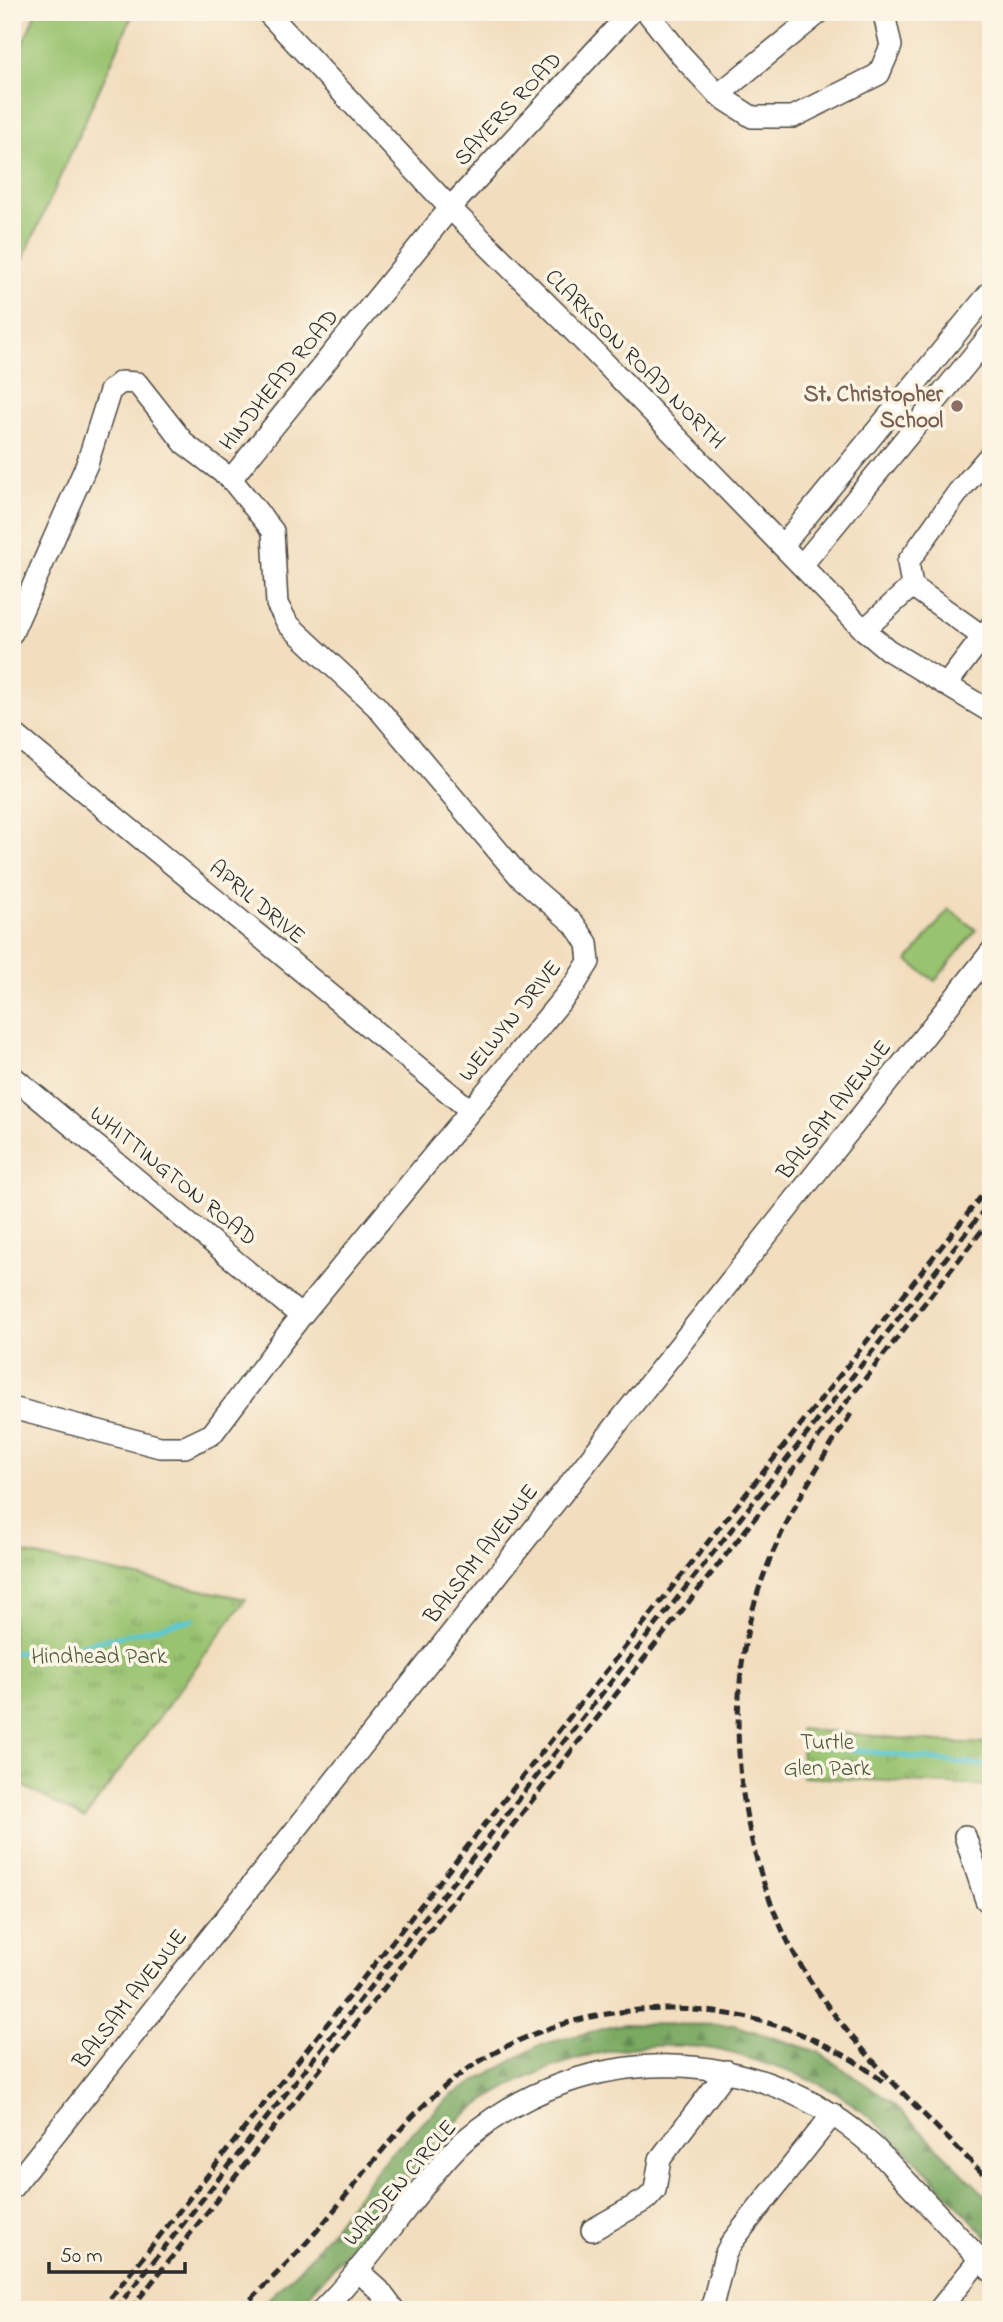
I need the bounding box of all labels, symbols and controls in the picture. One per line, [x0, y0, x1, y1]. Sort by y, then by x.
street label: SAYERS ROAD [447, 45, 571, 174]
street label: CLARKSON ROAD NORTH [536, 262, 732, 458]
street label: HINDHEAD ROAD [212, 302, 348, 459]
place label: St. Christopher School [804, 379, 944, 438]
marker: St. Christopher School [949, 398, 965, 414]
street label: APRIL DRIVE [201, 853, 312, 953]
street label: WELWYN DRIVE [451, 954, 570, 1090]
street label: BALSAM AVENUE [769, 1034, 900, 1188]
street label: WHITTINGTON ROAD [82, 1099, 263, 1255]
street label: BALSAM AVENUE [416, 1478, 547, 1632]
park label: Hindhead Park [31, 1641, 168, 1674]
park label: Turtle Glen Park [783, 1727, 872, 1786]
street label: BALSAM AVENUE [65, 1923, 196, 2077]
street label: WALDEN CIRCLE [336, 2113, 465, 2254]
scale bar [49, 2231, 186, 2275]
text: 50 m [60, 2242, 103, 2272]

